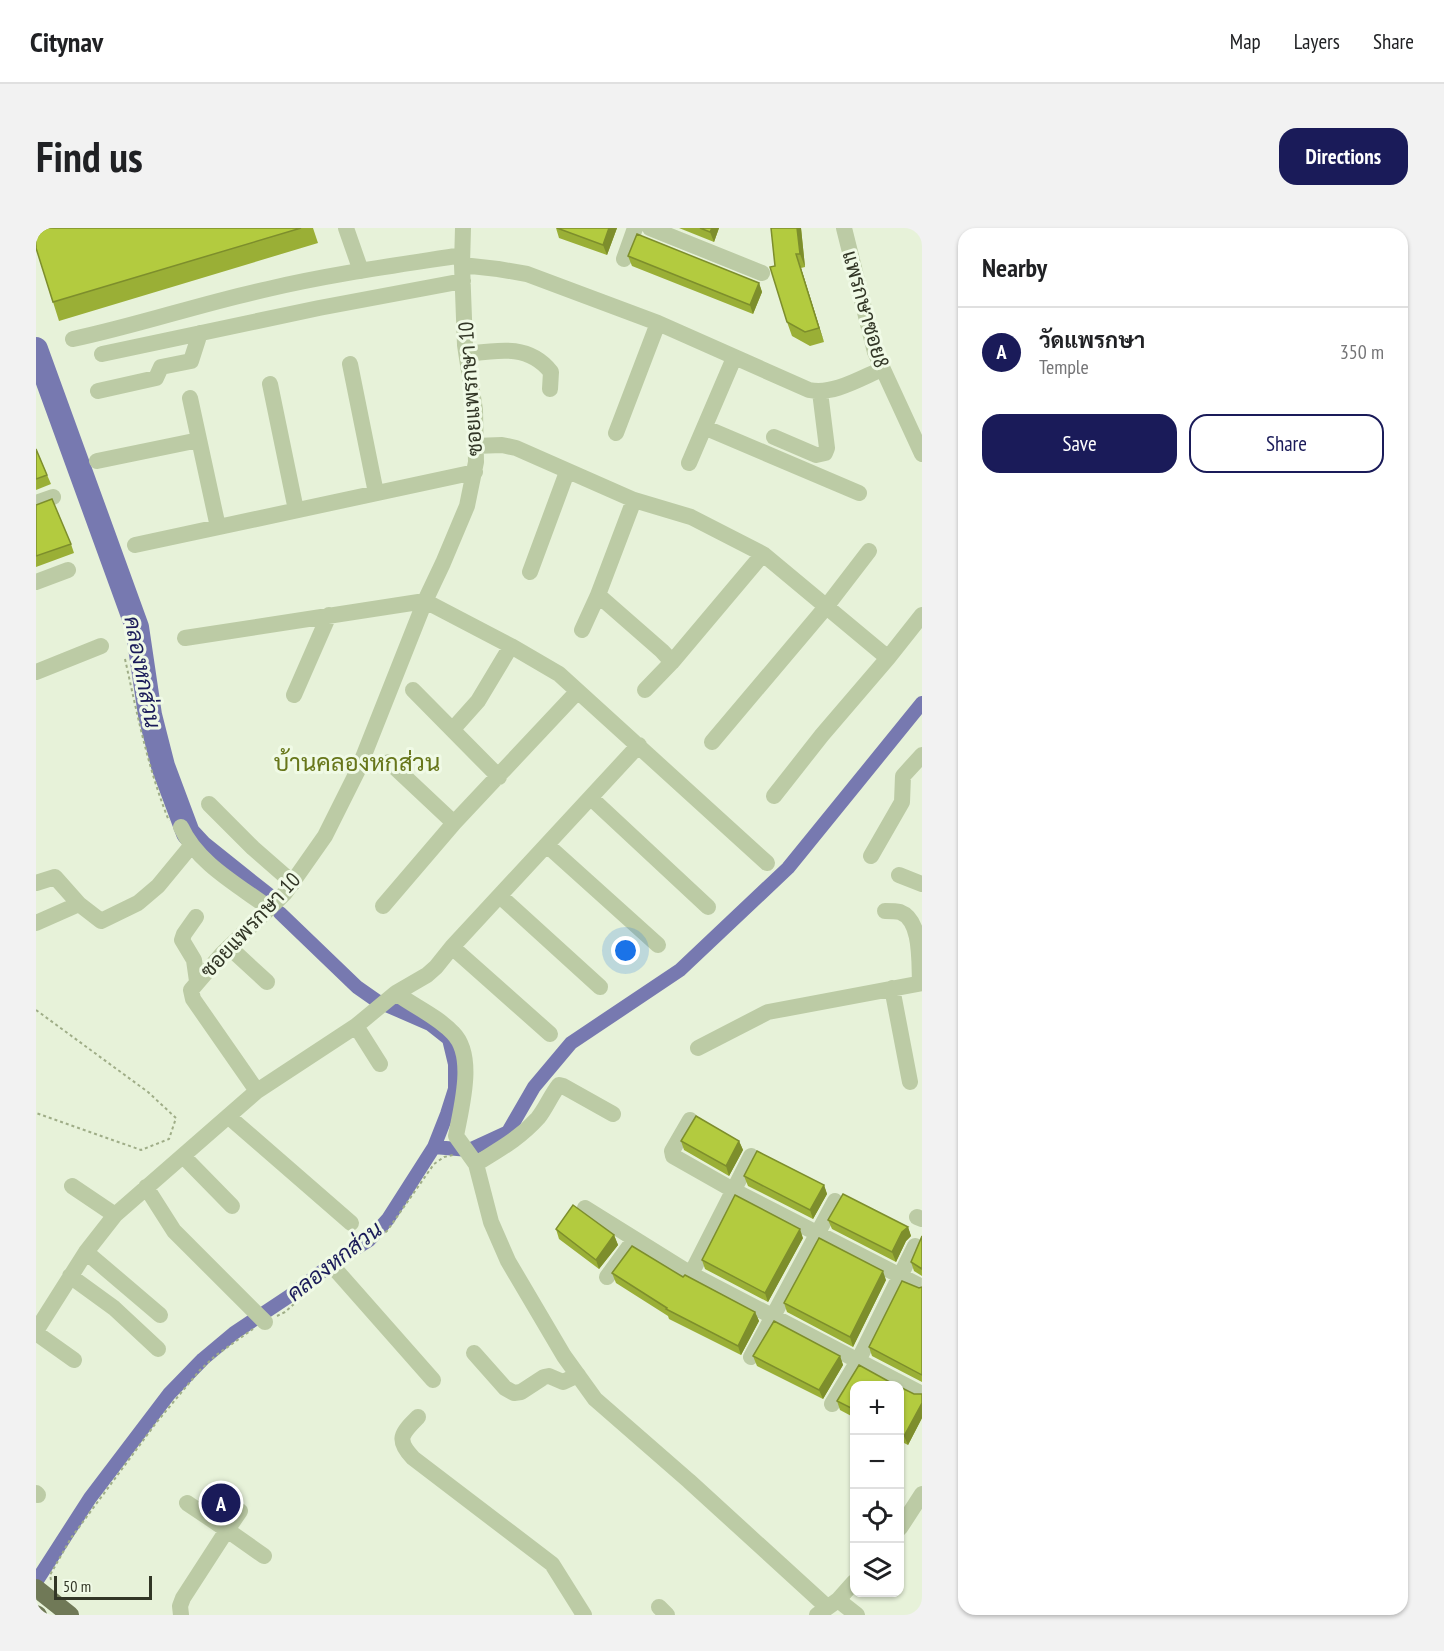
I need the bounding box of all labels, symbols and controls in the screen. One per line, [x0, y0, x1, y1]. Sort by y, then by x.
text: Citynav [30, 23, 103, 60]
text: Map [1230, 28, 1261, 55]
text: Layers [1294, 28, 1340, 55]
text: Share [1373, 28, 1414, 55]
button: Directions [1279, 128, 1408, 185]
text: Find us [36, 129, 143, 184]
street label: แพรกษาซอย8 [836, 247, 896, 371]
text: Nearby [982, 251, 1047, 284]
street label: ซอยแพรกษา 10 [452, 321, 488, 457]
text: วัดแพรกษา [1039, 326, 1145, 354]
text: A [996, 339, 1007, 365]
text: 350 m [1340, 339, 1384, 365]
text: Temple [1039, 354, 1089, 380]
button: Save [982, 414, 1177, 473]
button: Share [1189, 414, 1384, 473]
water label: คลองหกส่วน [118, 614, 168, 730]
district label: บ้านคลองหกส่วน [274, 747, 440, 778]
street label: ซอยแพรกษา 10 [194, 867, 306, 983]
your location [611, 936, 640, 965]
water label: คลองหกส่วน [281, 1215, 387, 1307]
map controls [850, 1381, 904, 1597]
button: + [850, 1381, 904, 1435]
button: − [850, 1435, 904, 1489]
pin: A [202, 1480, 240, 1526]
button: locate [850, 1489, 904, 1543]
button: layers [850, 1543, 904, 1597]
scale bar [54, 1573, 152, 1600]
text: 50 m [63, 1576, 91, 1596]

